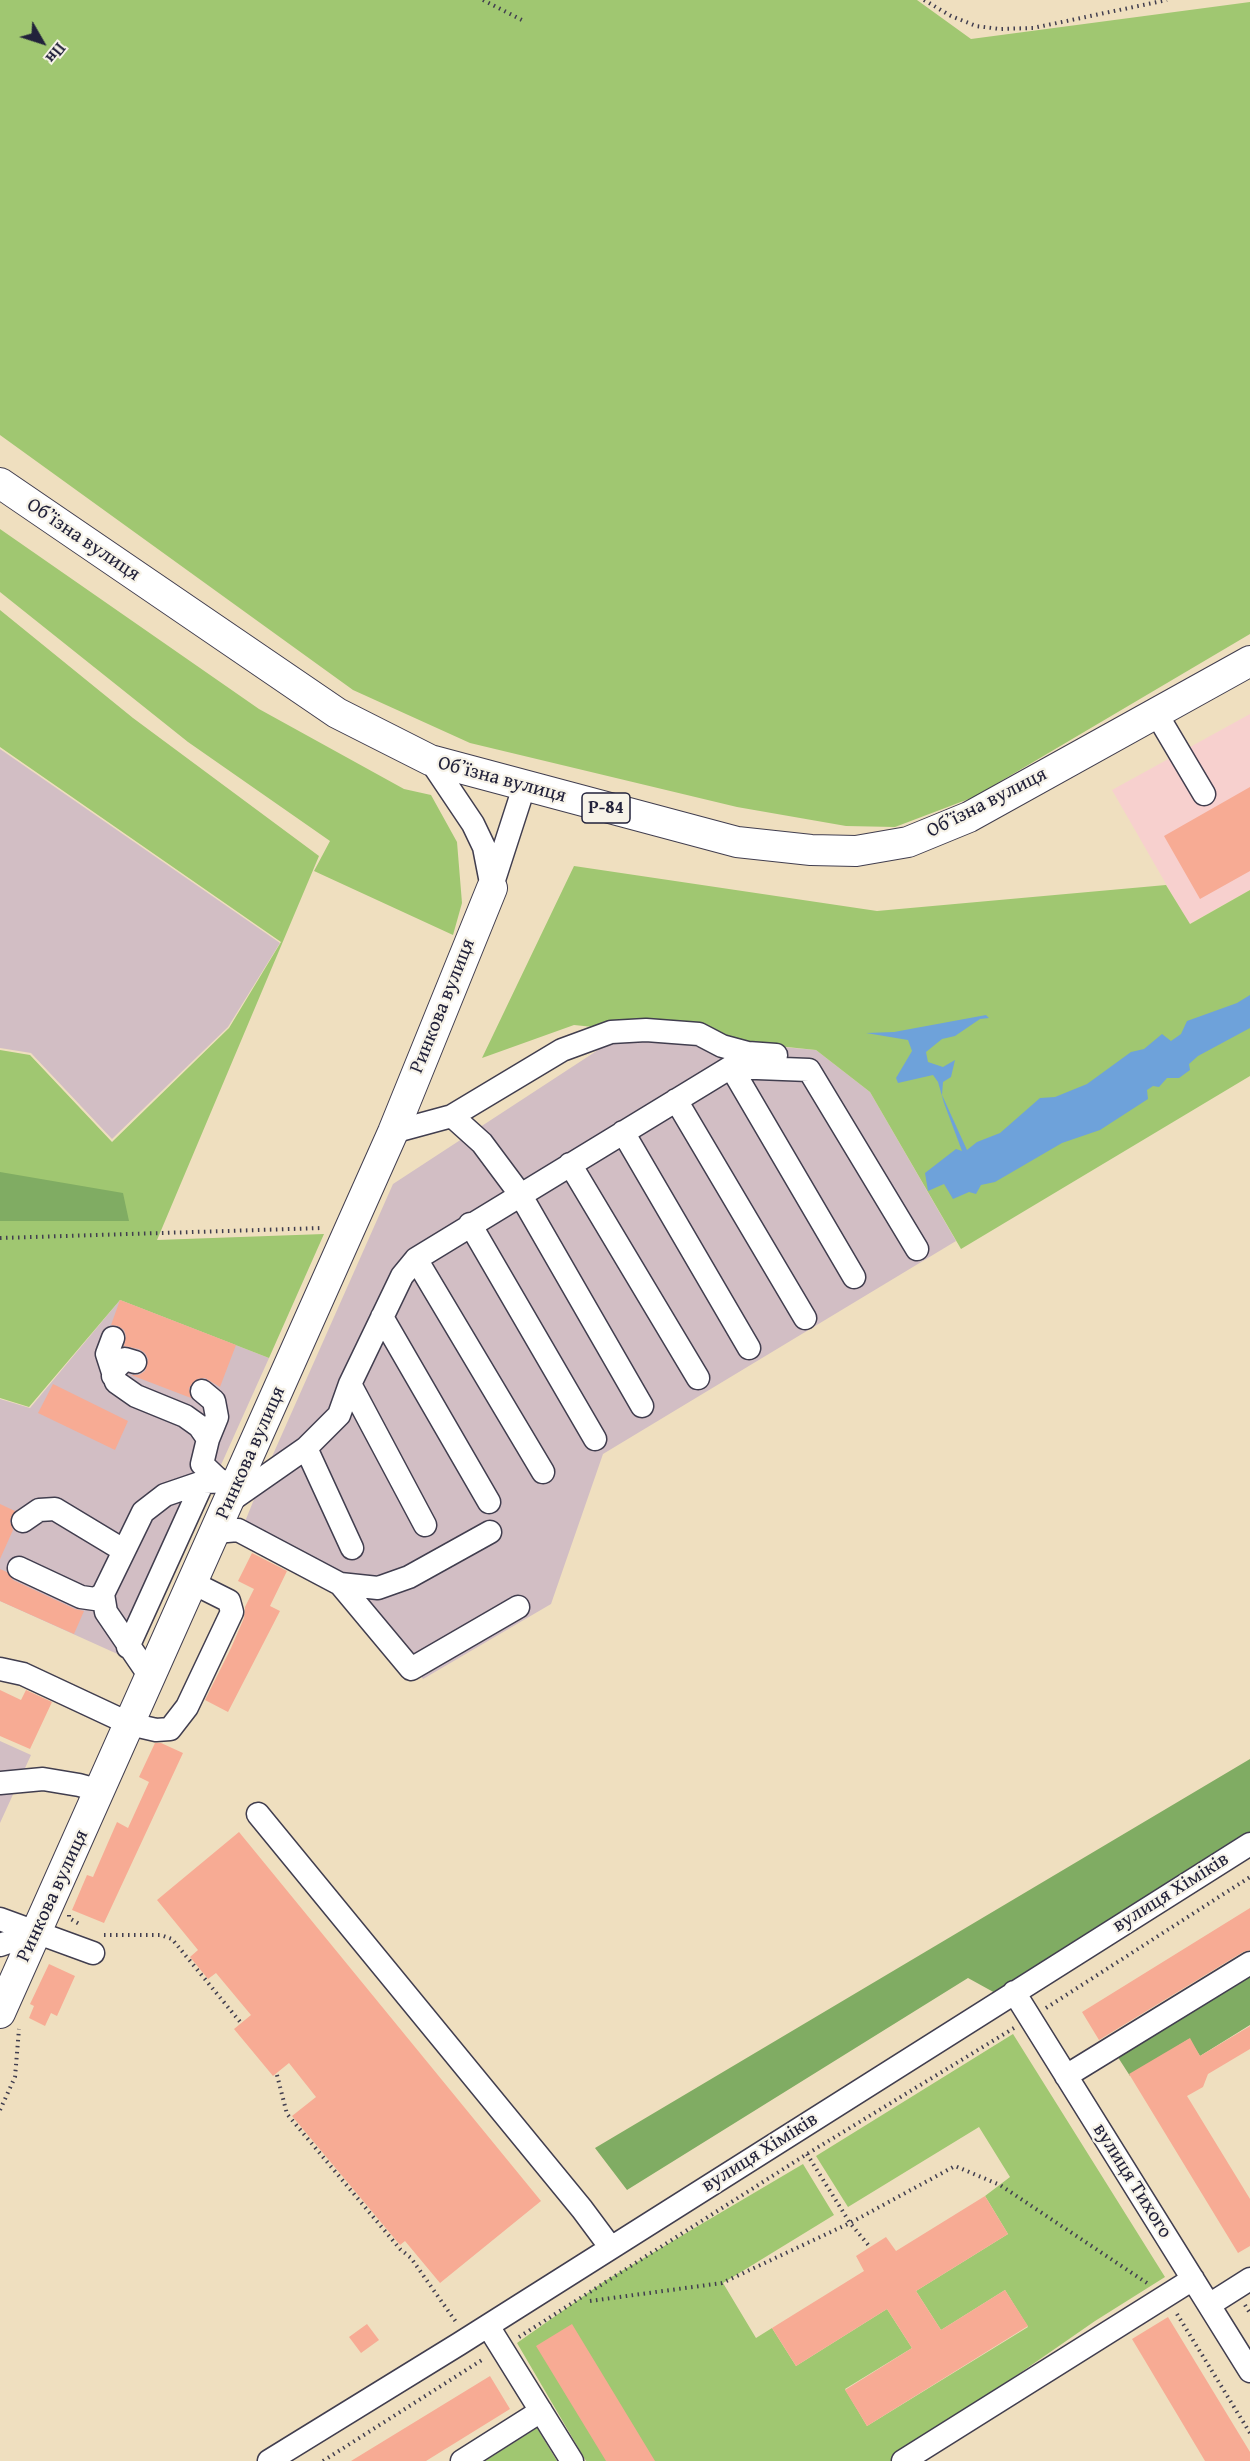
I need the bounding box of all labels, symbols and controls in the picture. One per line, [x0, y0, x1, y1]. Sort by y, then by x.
north arrow [12, 12, 72, 72]
text: Пн [40, 38, 72, 69]
street label: Обʼїзна вулиця [22, 493, 144, 587]
street label: Обʼїзна вулиця [435, 751, 569, 809]
street label: Обʼїзна вулиця [923, 762, 1051, 844]
road number: Р-84 [582, 793, 630, 823]
street label: Ринкова вулиця [405, 935, 481, 1077]
street label: Ринкова вулиця [211, 1383, 291, 1523]
street label: Ринкова вулиця [12, 1826, 94, 1966]
street label: вулиця Хіміків [1108, 1848, 1234, 1938]
street label: вулиця Хіміків [697, 2108, 823, 2198]
street label: вулиця Тихого [1087, 2119, 1177, 2243]

